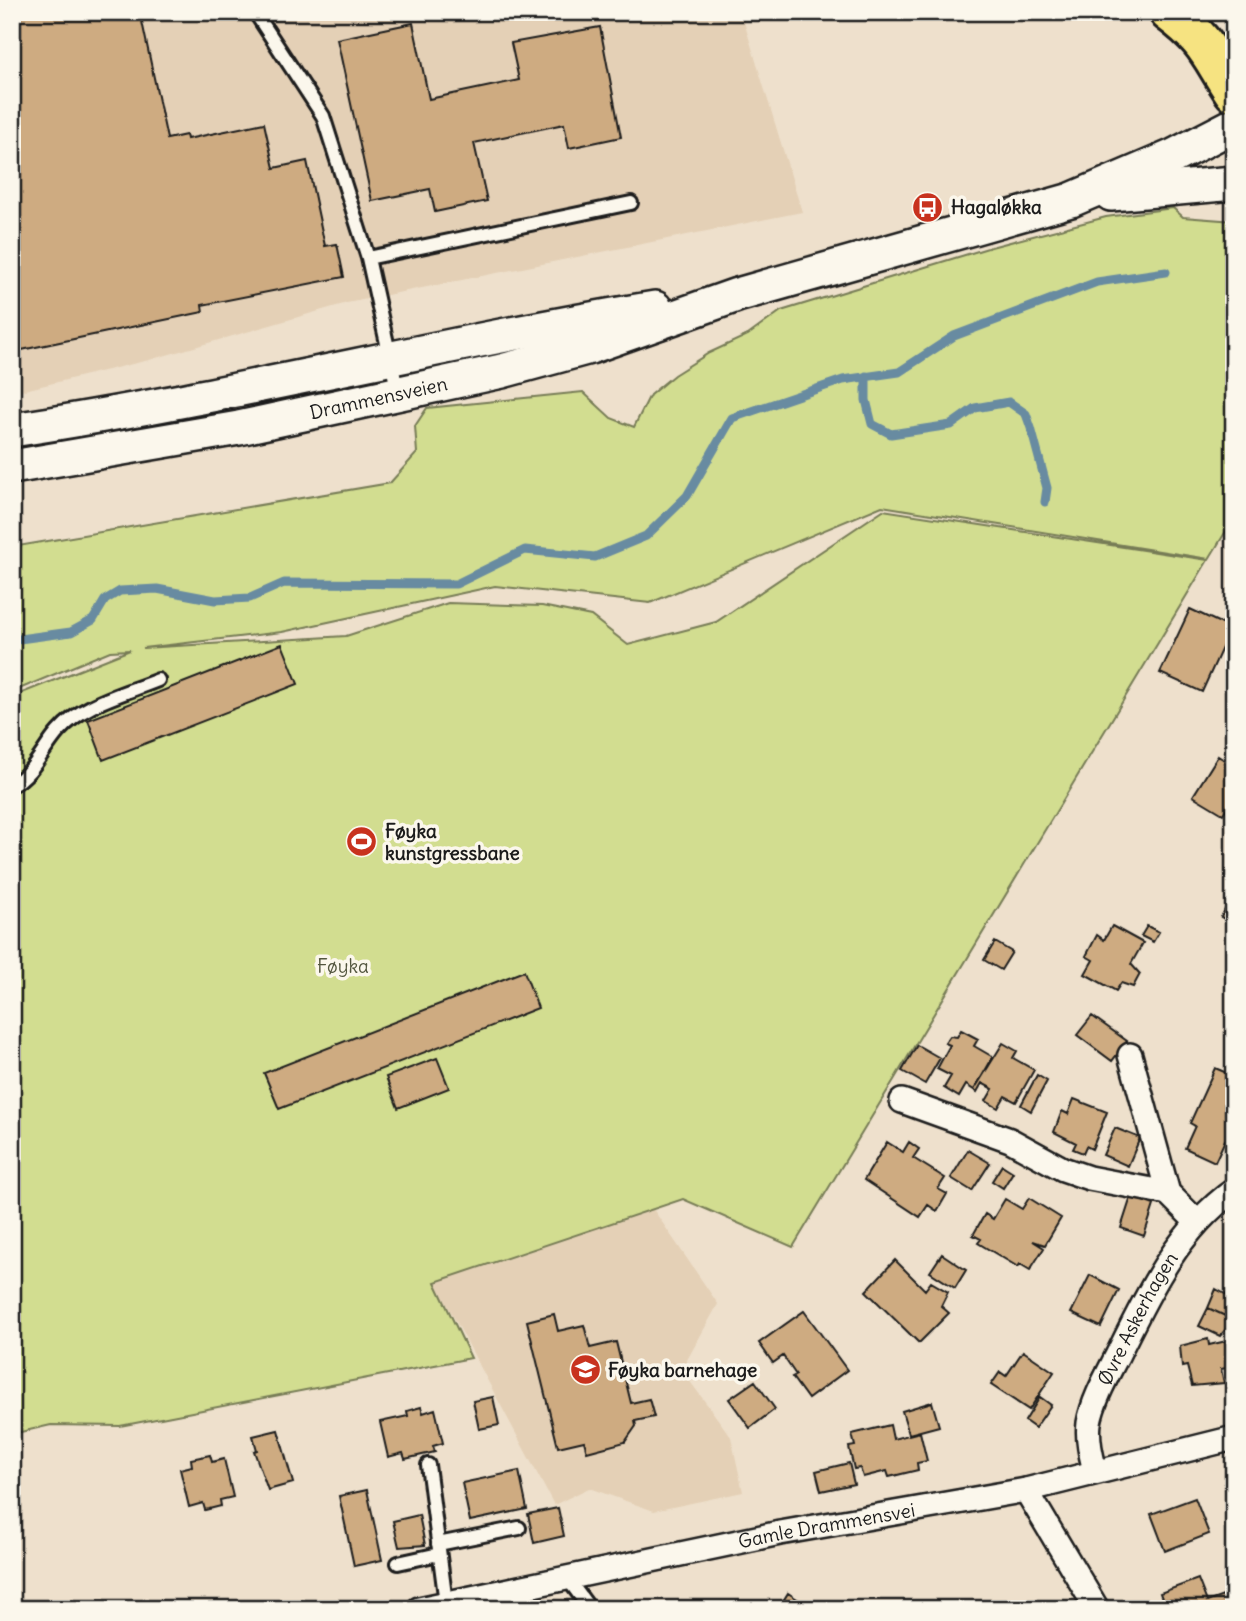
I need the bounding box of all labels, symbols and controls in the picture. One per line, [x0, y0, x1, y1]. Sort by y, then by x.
bus stop icon: Hagaløkka [911, 190, 945, 224]
place label: Hagaløkka [951, 195, 1042, 219]
street label: Drammensveien [307, 371, 449, 424]
place label: Føyka kunstgressbane [385, 819, 520, 865]
sports icon: Føyka kunstgressbane [345, 825, 379, 859]
park label: Føyka [317, 954, 369, 978]
street label: Øvre Askerhagen [1092, 1247, 1183, 1389]
school or university icon: Føyka barnehage [568, 1353, 602, 1387]
place label: Føyka barnehage [608, 1358, 757, 1382]
street label: Gamle Drammensvei [736, 1498, 917, 1553]

